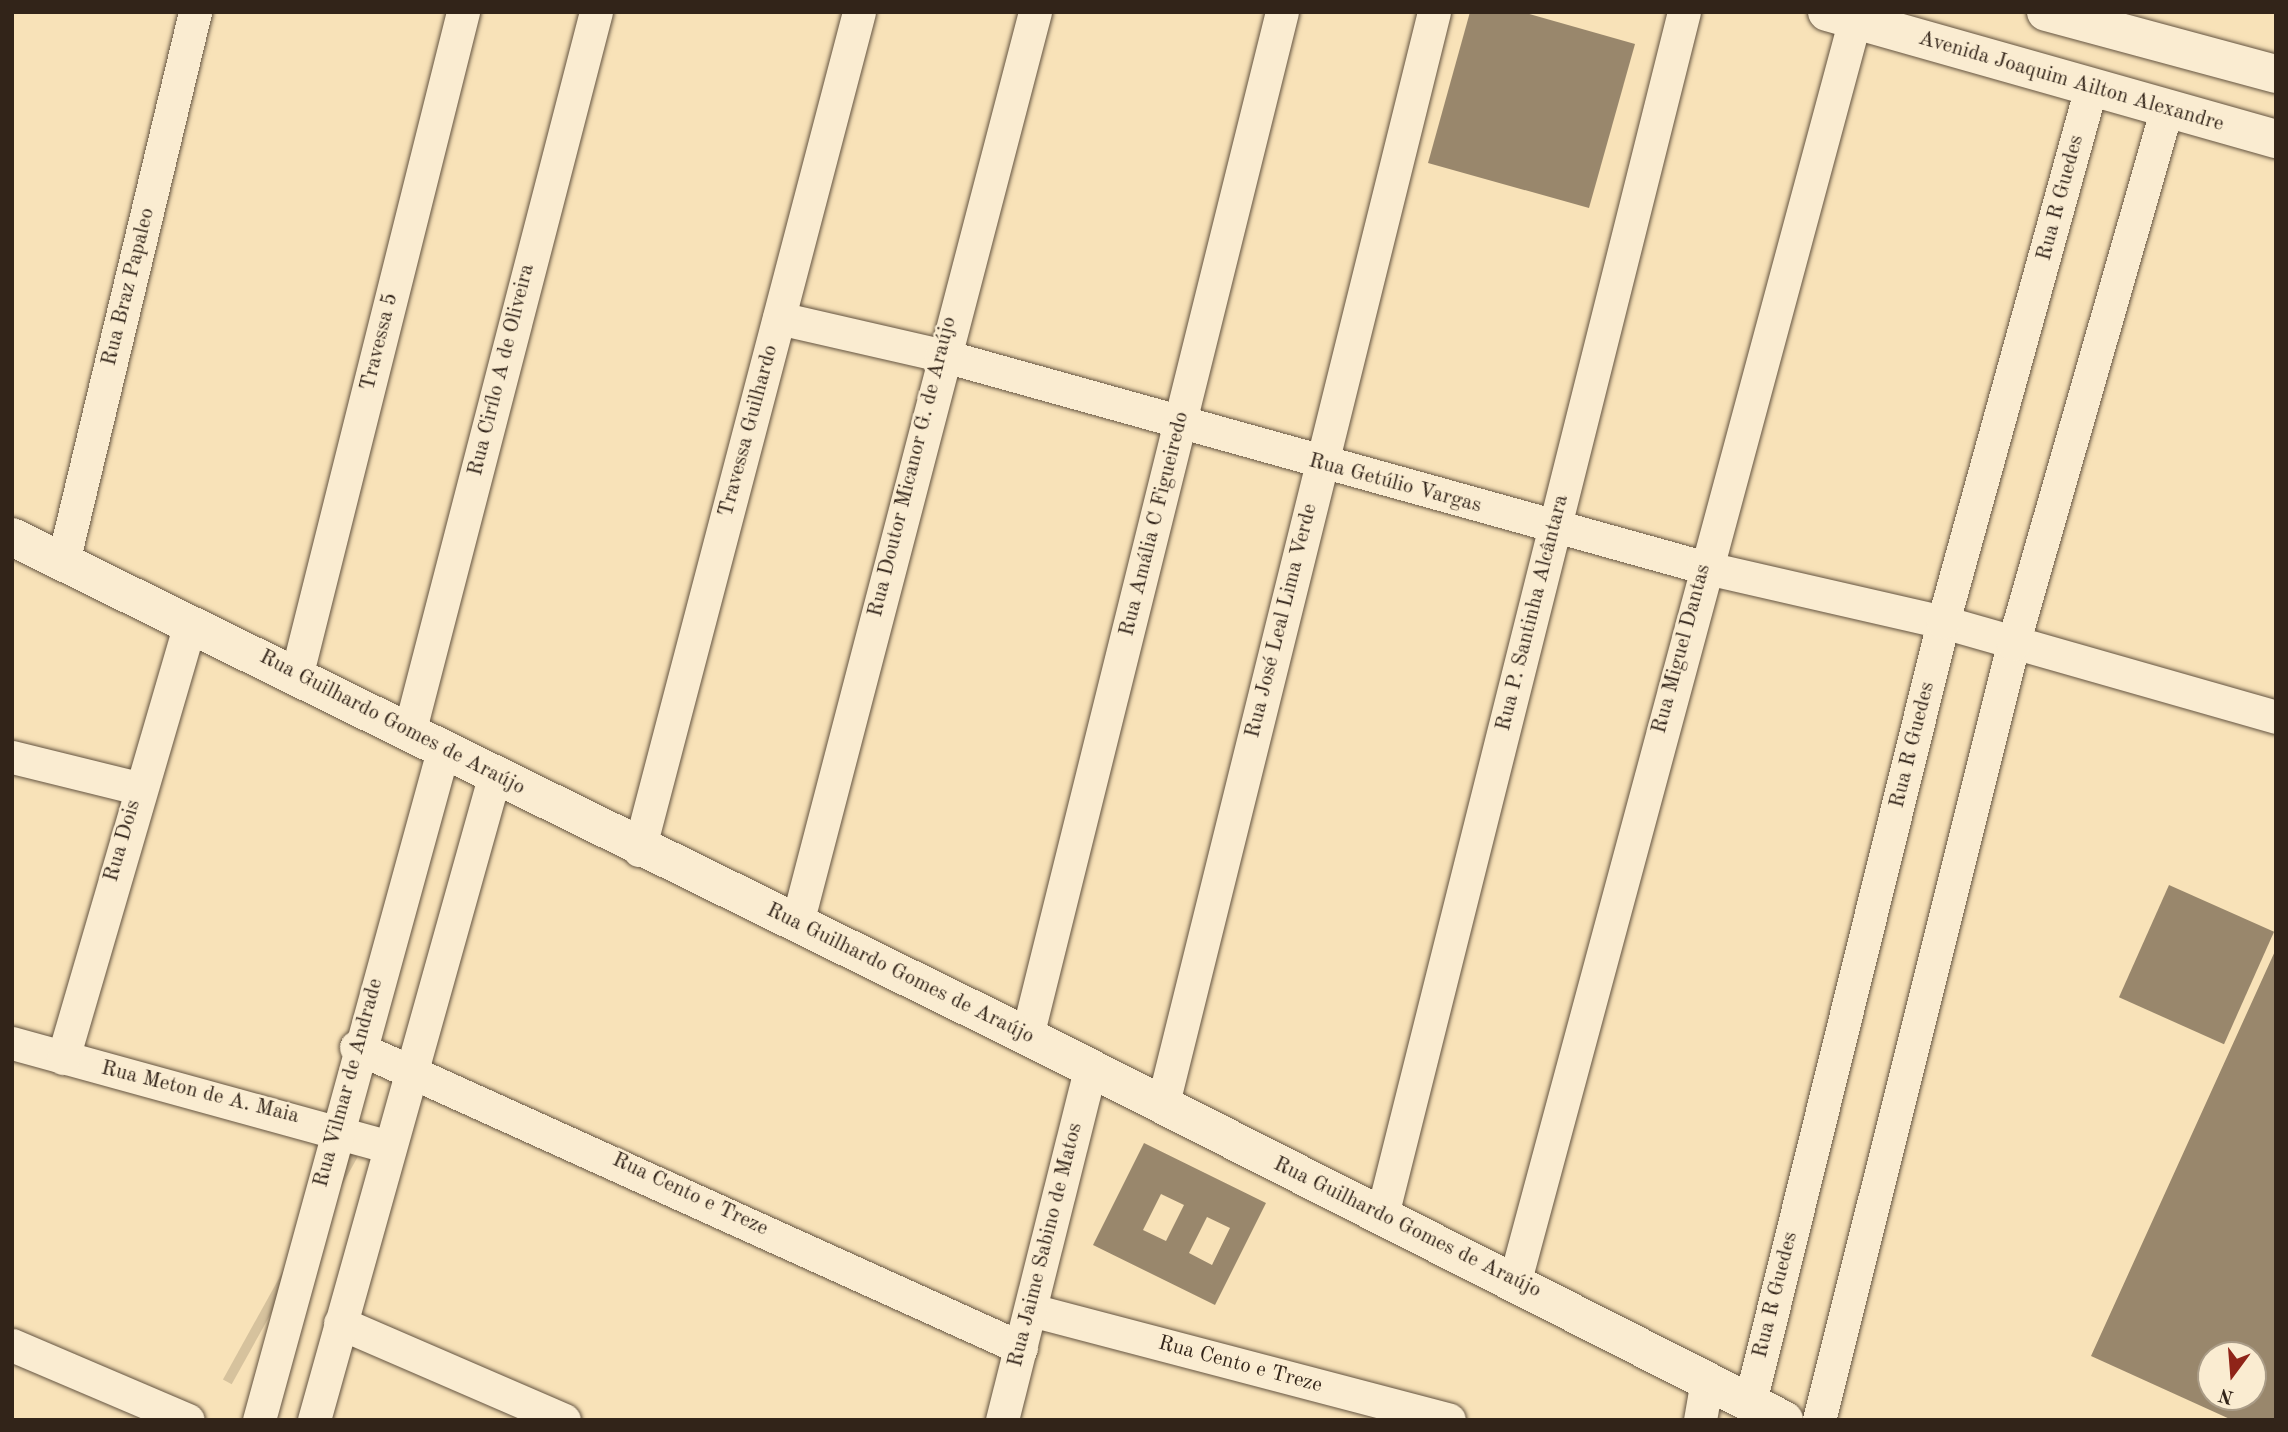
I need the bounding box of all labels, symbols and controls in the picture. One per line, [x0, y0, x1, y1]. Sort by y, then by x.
street label: Avenida Joaquim Ailton Alexandre [1915, 26, 2227, 138]
street label: Rua R Guedes [2032, 132, 2090, 264]
street label: Rua Braz Papaleo [97, 205, 161, 369]
street label: Rua Cirílo A de Oliveira [463, 261, 541, 479]
street label: Travessa 5 [356, 291, 404, 393]
street label: Rua Doutor Micanor G. de Araújo [863, 314, 963, 620]
street label: Travessa Guilhardo [714, 342, 784, 520]
street label: Rua Amália C Figueiredo [1115, 409, 1195, 639]
street label: Rua Getúlio Vargas [1306, 449, 1484, 519]
street label: Rua P. Santinha Alcântara [1491, 492, 1575, 734]
street label: Rua José Leal Lima Verde [1241, 501, 1323, 741]
street label: Rua Miguel Dantas [1647, 561, 1717, 737]
street label: Rua Guilhardo Gomes de Araújo [255, 645, 529, 801]
street label: Rua R Guedes [1885, 679, 1941, 811]
street label: Rua Dois [99, 797, 147, 885]
street label: Rua Guilhardo Gomes de Araújo [762, 898, 1038, 1050]
street label: Rua Vilmar de Andrade [309, 976, 389, 1190]
street label: Rua Meton de A. Maia [98, 1056, 302, 1130]
street label: Rua Jaime Sabino de Matos [1003, 1120, 1089, 1370]
street label: Rua Cento e Treze [608, 1148, 772, 1242]
street label: Rua Guilhardo Gomes de Araújo [1269, 1152, 1545, 1304]
street label: Rua R Guedes [1748, 1229, 1804, 1361]
street label: Rua Cento e Treze [1155, 1331, 1325, 1399]
north arrow [2197, 1341, 2267, 1411]
text: N [2217, 1384, 2236, 1406]

